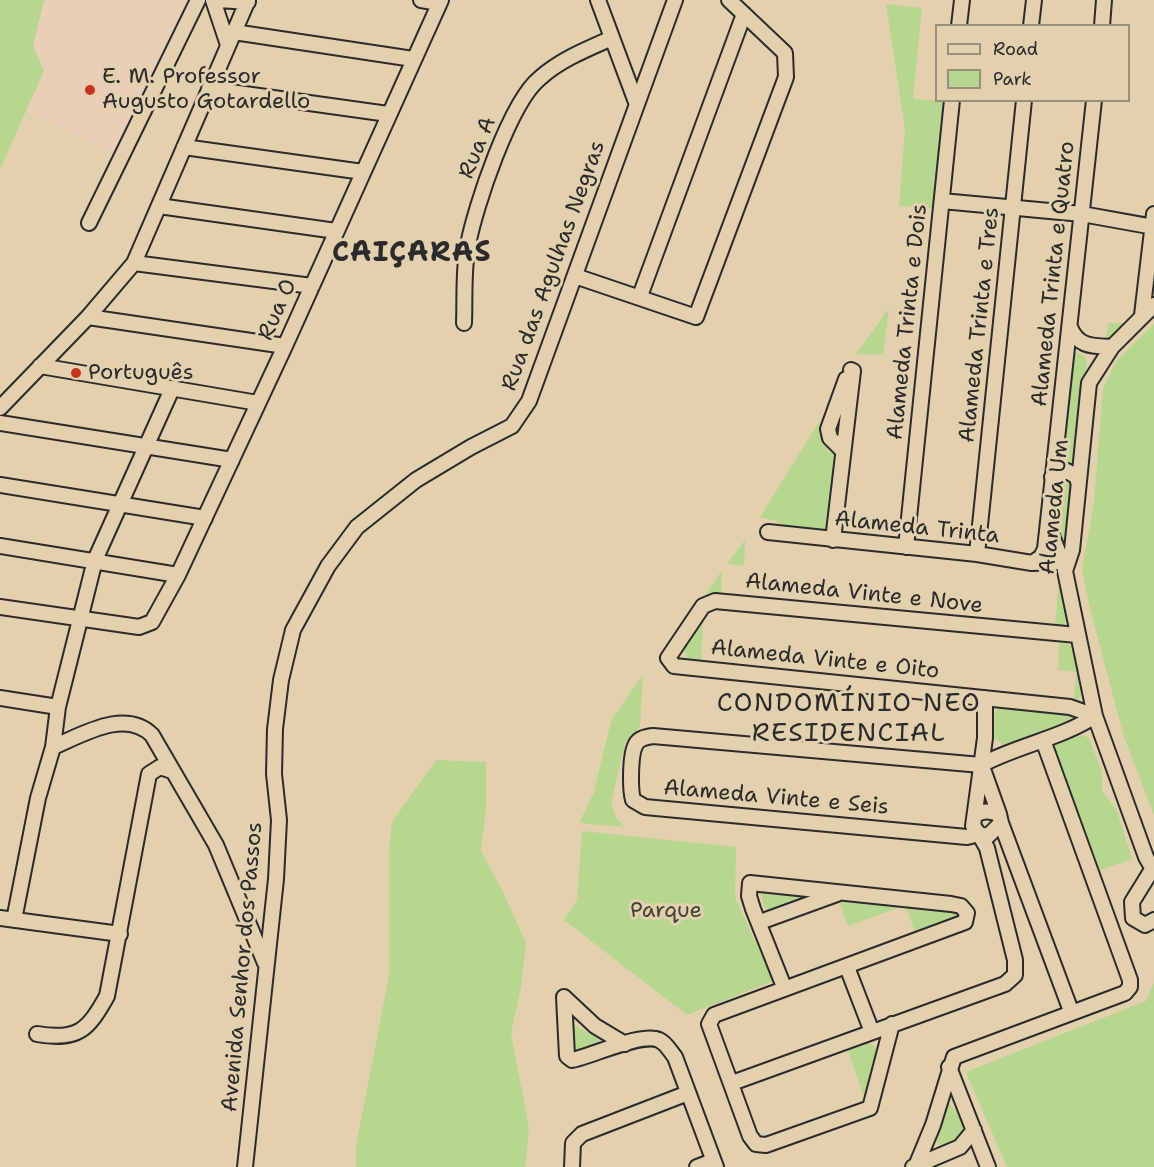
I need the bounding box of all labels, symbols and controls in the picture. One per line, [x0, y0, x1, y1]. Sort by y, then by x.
legend [935, 24, 1130, 102]
text: Road [993, 37, 1038, 61]
place label: E. M. Professor Augusto Gotardello [102, 64, 310, 116]
text: Park [993, 67, 1032, 91]
marker: E. M. Professor Augusto Gotardello [83, 83, 97, 97]
street label: Rua A [454, 113, 502, 183]
street label: Rua das Agulhas Negras [496, 137, 612, 395]
street label: Alameda Trinta e Quatro [1027, 140, 1081, 408]
street label: Alameda Trinta e Dois [882, 203, 934, 441]
street label: Alameda Trinta e Tres [954, 206, 1006, 444]
district label: CAIÇARAS [332, 237, 492, 271]
street label: Rua O [253, 275, 303, 345]
place label: Português [88, 360, 194, 386]
marker: Português [69, 366, 83, 380]
street label: Alameda Um [1035, 438, 1075, 576]
street label: Alameda Trinta [833, 506, 1001, 550]
street label: Alameda Vinte e Nove [744, 568, 984, 620]
street label: Alameda Vinte e Oito [710, 635, 940, 685]
district label: CONDOMÍNIO NEO RESIDENCIAL [717, 688, 981, 750]
street label: Alameda Vinte e Seis [662, 775, 890, 821]
street label: Avenida Senhor dos Passos [217, 821, 269, 1113]
park label: Parque [630, 898, 702, 924]

